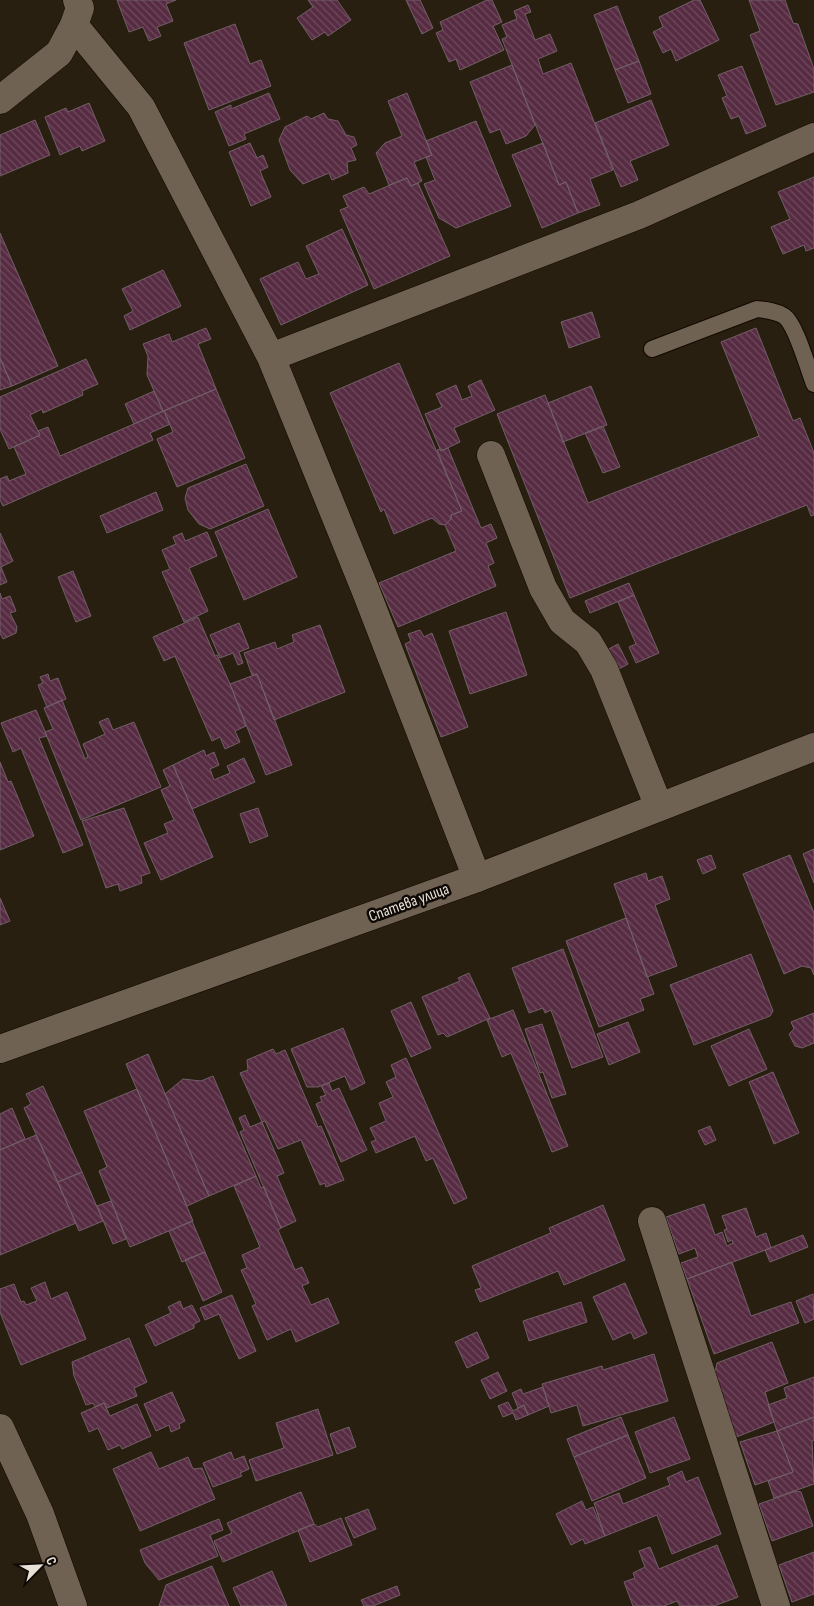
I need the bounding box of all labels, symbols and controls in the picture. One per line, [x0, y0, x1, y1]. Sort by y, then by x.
street label: Спатева улица [366, 880, 452, 926]
north arrow [15, 1541, 65, 1591]
text: С [42, 1554, 61, 1568]

